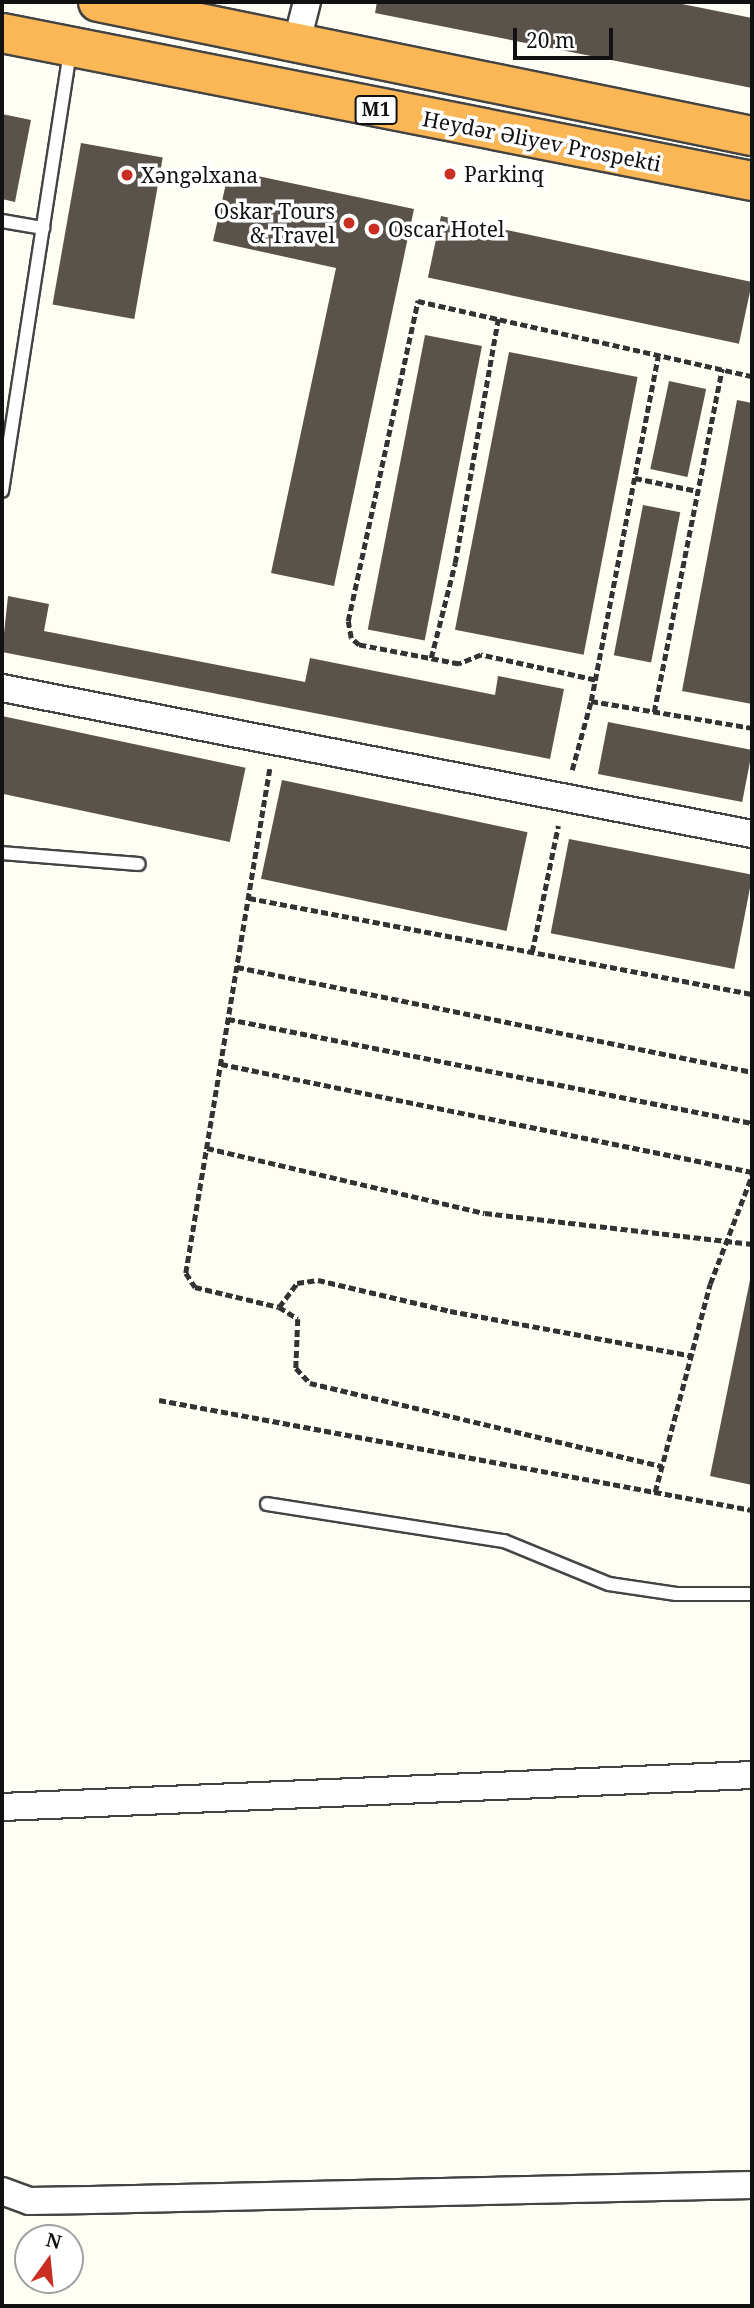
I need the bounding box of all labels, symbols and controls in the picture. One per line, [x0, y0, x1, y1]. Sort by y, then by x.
scale bar [516, 14, 616, 58]
text: 20 m [526, 26, 575, 54]
road number: M1 [353, 94, 399, 125]
street label: Heydər Əliyev Prospekti [421, 106, 663, 176]
place label: Parkinq [464, 161, 544, 187]
place label: Xəngəlxana [141, 162, 258, 188]
marker: Parkinq [442, 166, 458, 182]
marker: Xəngəlxana [119, 167, 135, 183]
place label: Oskar Tours & Travel [214, 198, 335, 248]
marker: Oskar Tours & Travel [341, 215, 357, 231]
place label: Oscar Hotel [388, 216, 504, 242]
marker: Oscar Hotel [366, 221, 382, 237]
north arrow [14, 2224, 84, 2294]
text: N [43, 2226, 65, 2255]

